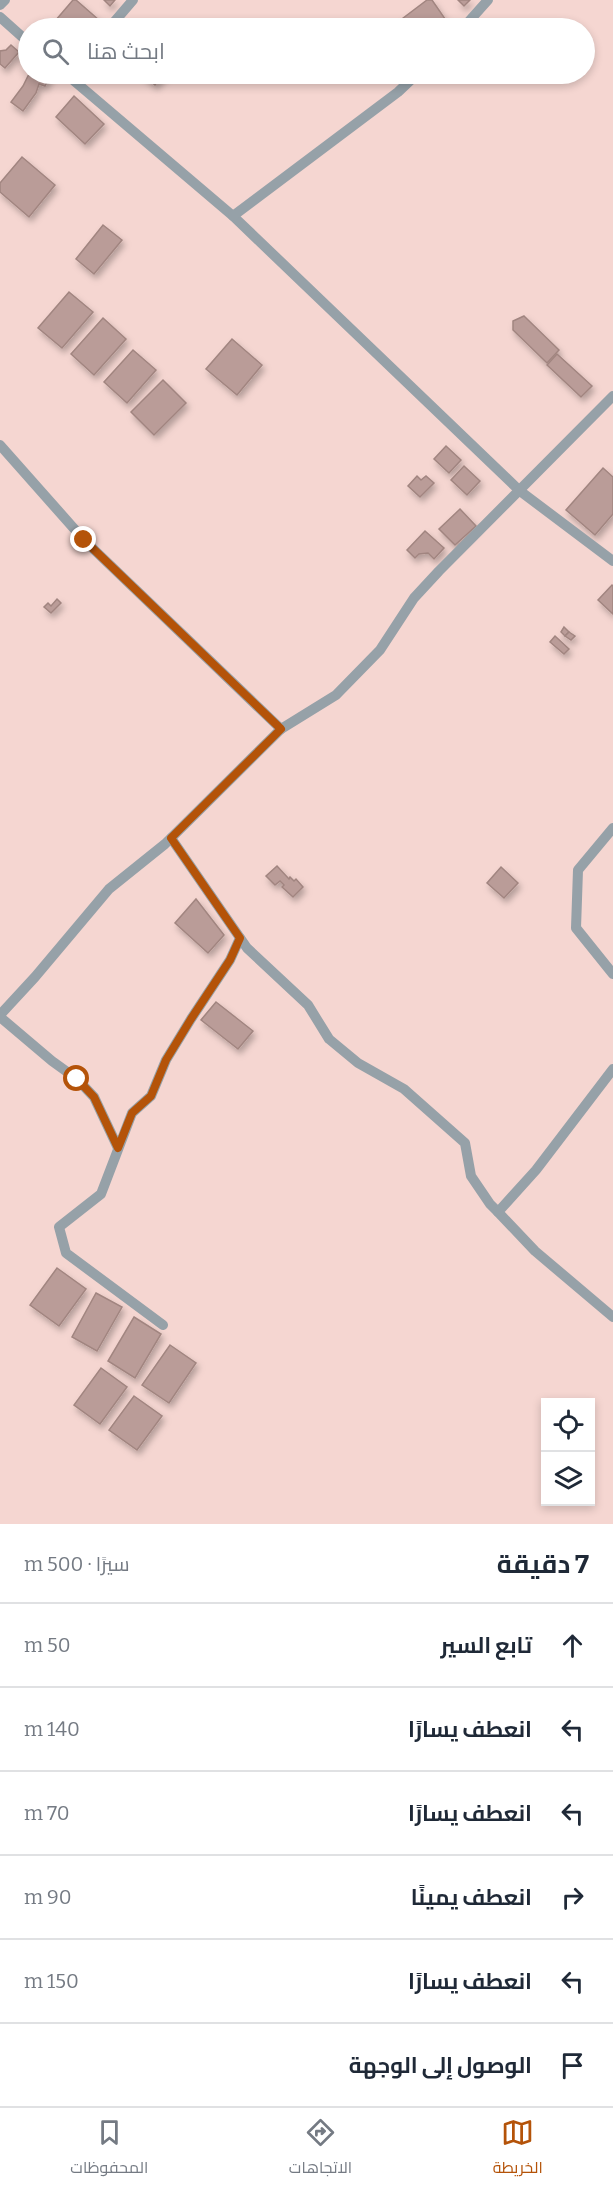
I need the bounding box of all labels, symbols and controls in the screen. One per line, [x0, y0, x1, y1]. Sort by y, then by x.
search box [18, 18, 595, 84]
icon: search [39, 35, 72, 68]
text: ابحث هنا [87, 38, 165, 65]
route end [70, 526, 96, 552]
route start [63, 1065, 89, 1091]
map controls [541, 1398, 595, 1506]
button: locate [541, 1398, 595, 1452]
button: layers [541, 1452, 595, 1506]
text: 7 دقيقة [497, 1549, 589, 1580]
text: سيرًا · 500 m [24, 1552, 129, 1576]
icon: ahead [556, 1629, 589, 1662]
text: تابع السير [441, 1632, 532, 1659]
text: 50 m [24, 1633, 71, 1657]
icon: left [556, 1713, 589, 1746]
text: انعطف يسارًا [408, 1716, 532, 1743]
text: 140 m [24, 1717, 80, 1741]
icon: left [556, 1797, 589, 1830]
text: انعطف يسارًا [408, 1800, 532, 1827]
text: 70 m [24, 1801, 70, 1825]
icon: right [556, 1881, 589, 1914]
text: انعطف يمينًا [411, 1884, 532, 1911]
text: 90 m [24, 1885, 72, 1909]
icon: left [556, 1965, 589, 1998]
text: انعطف يسارًا [408, 1968, 532, 1995]
text: 150 m [24, 1969, 79, 1993]
icon: arrive [556, 2049, 589, 2082]
text: الوصول إلى الوجهة [349, 2052, 532, 2079]
tab: المحفوظات [70, 2116, 148, 2182]
tab: الاتجاهات [289, 2116, 352, 2182]
tab: الخريطة [493, 2116, 543, 2182]

